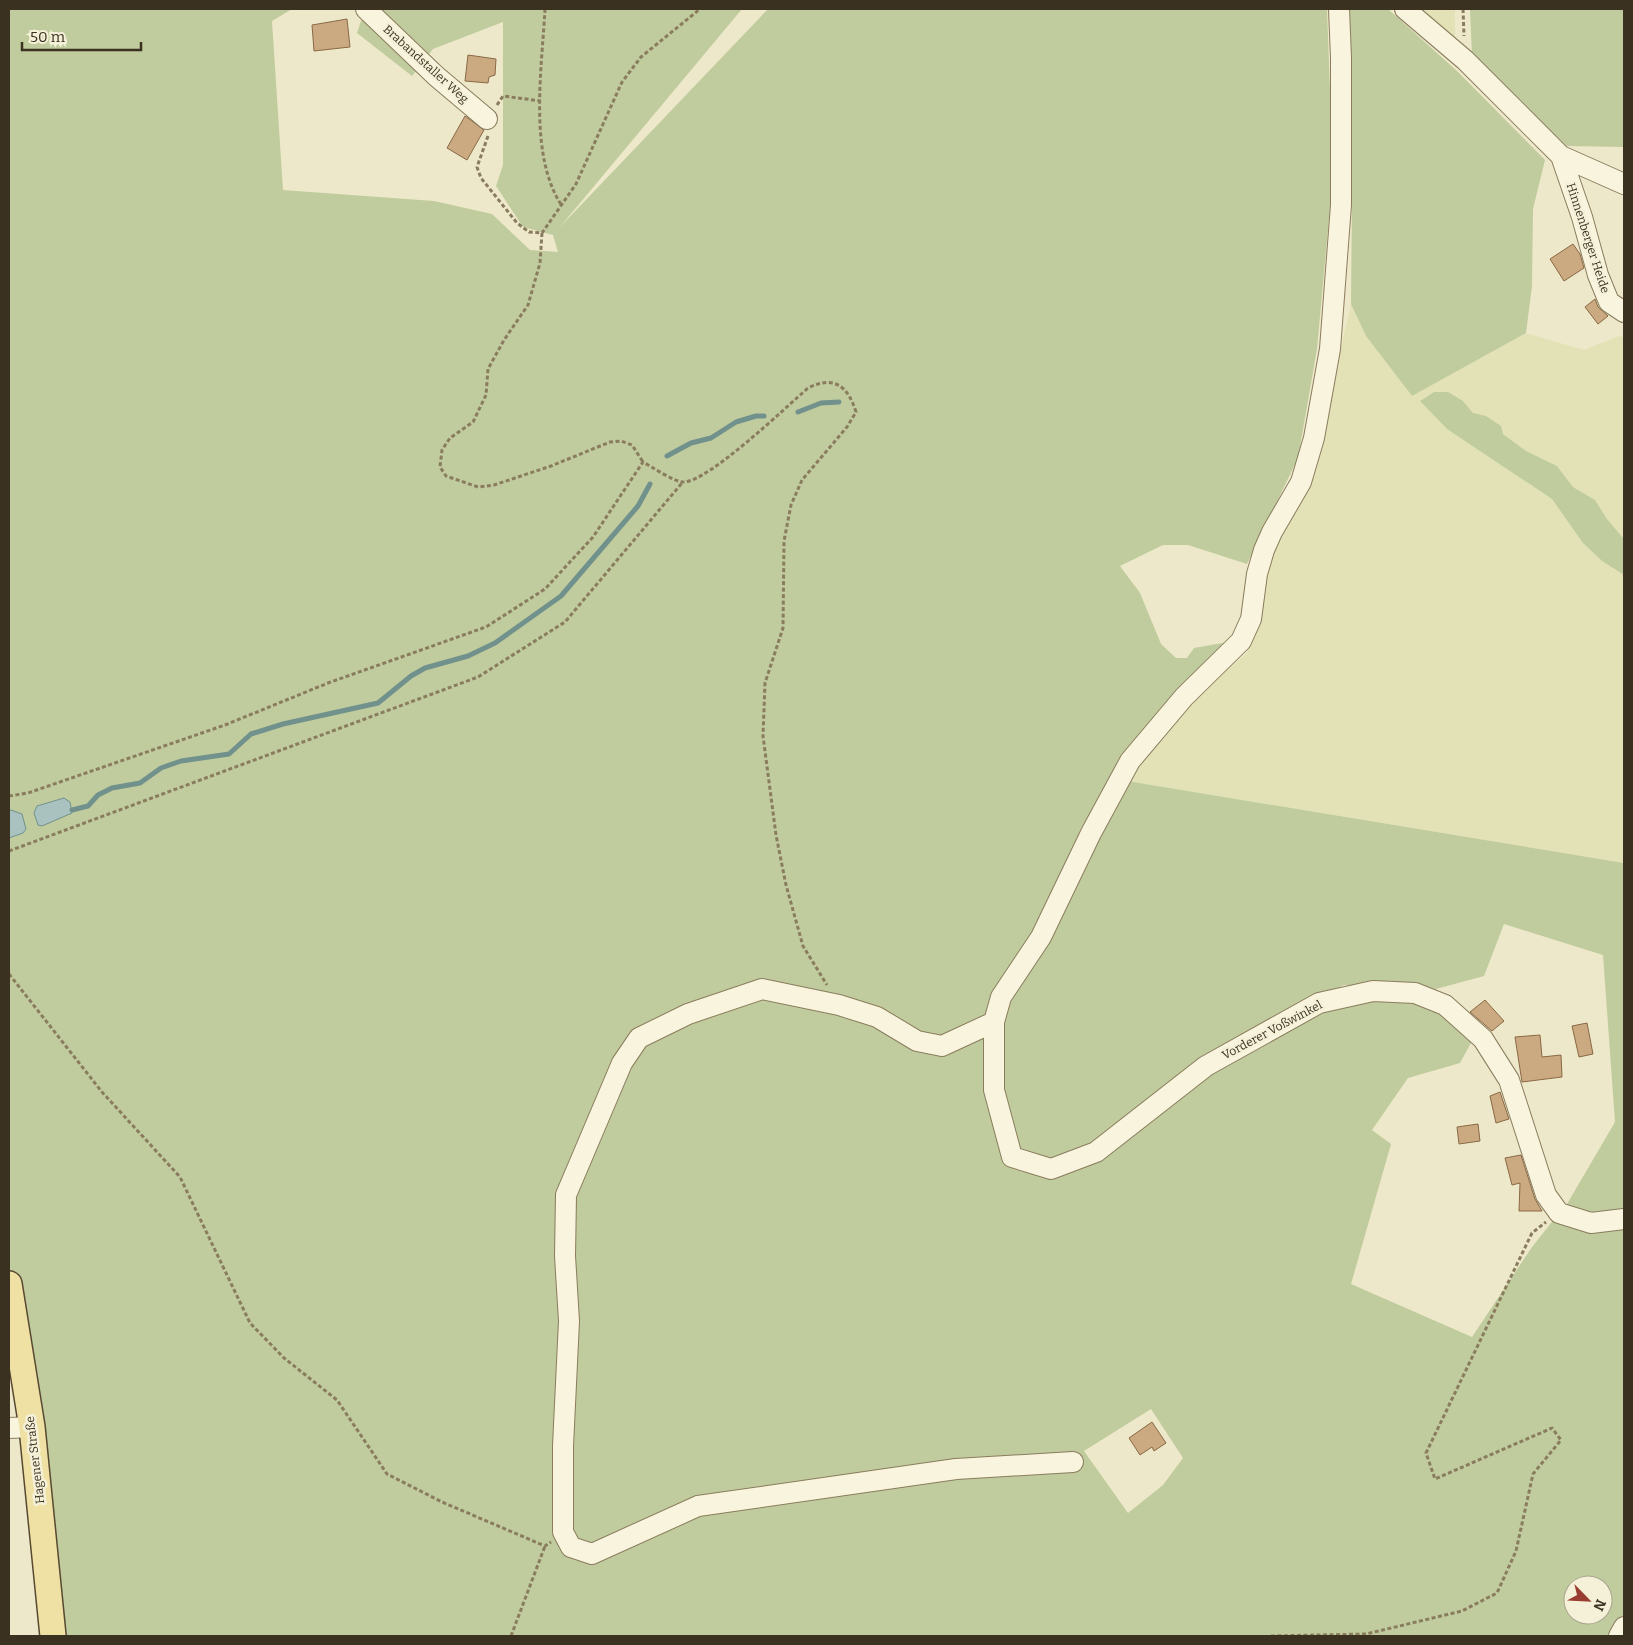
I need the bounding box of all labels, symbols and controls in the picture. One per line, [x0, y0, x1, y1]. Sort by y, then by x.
scale bar [22, 20, 141, 52]
street label: Brabandstaller Weg [381, 22, 472, 106]
text: 50 m [30, 28, 66, 46]
street label: Hinnenberger Heide [1564, 181, 1612, 295]
street label: Vorderer Voßwinkel [1220, 997, 1325, 1062]
street label: Hagener Straße [23, 1415, 47, 1505]
north arrow [1563, 1575, 1613, 1625]
text: N [1589, 1597, 1609, 1614]

